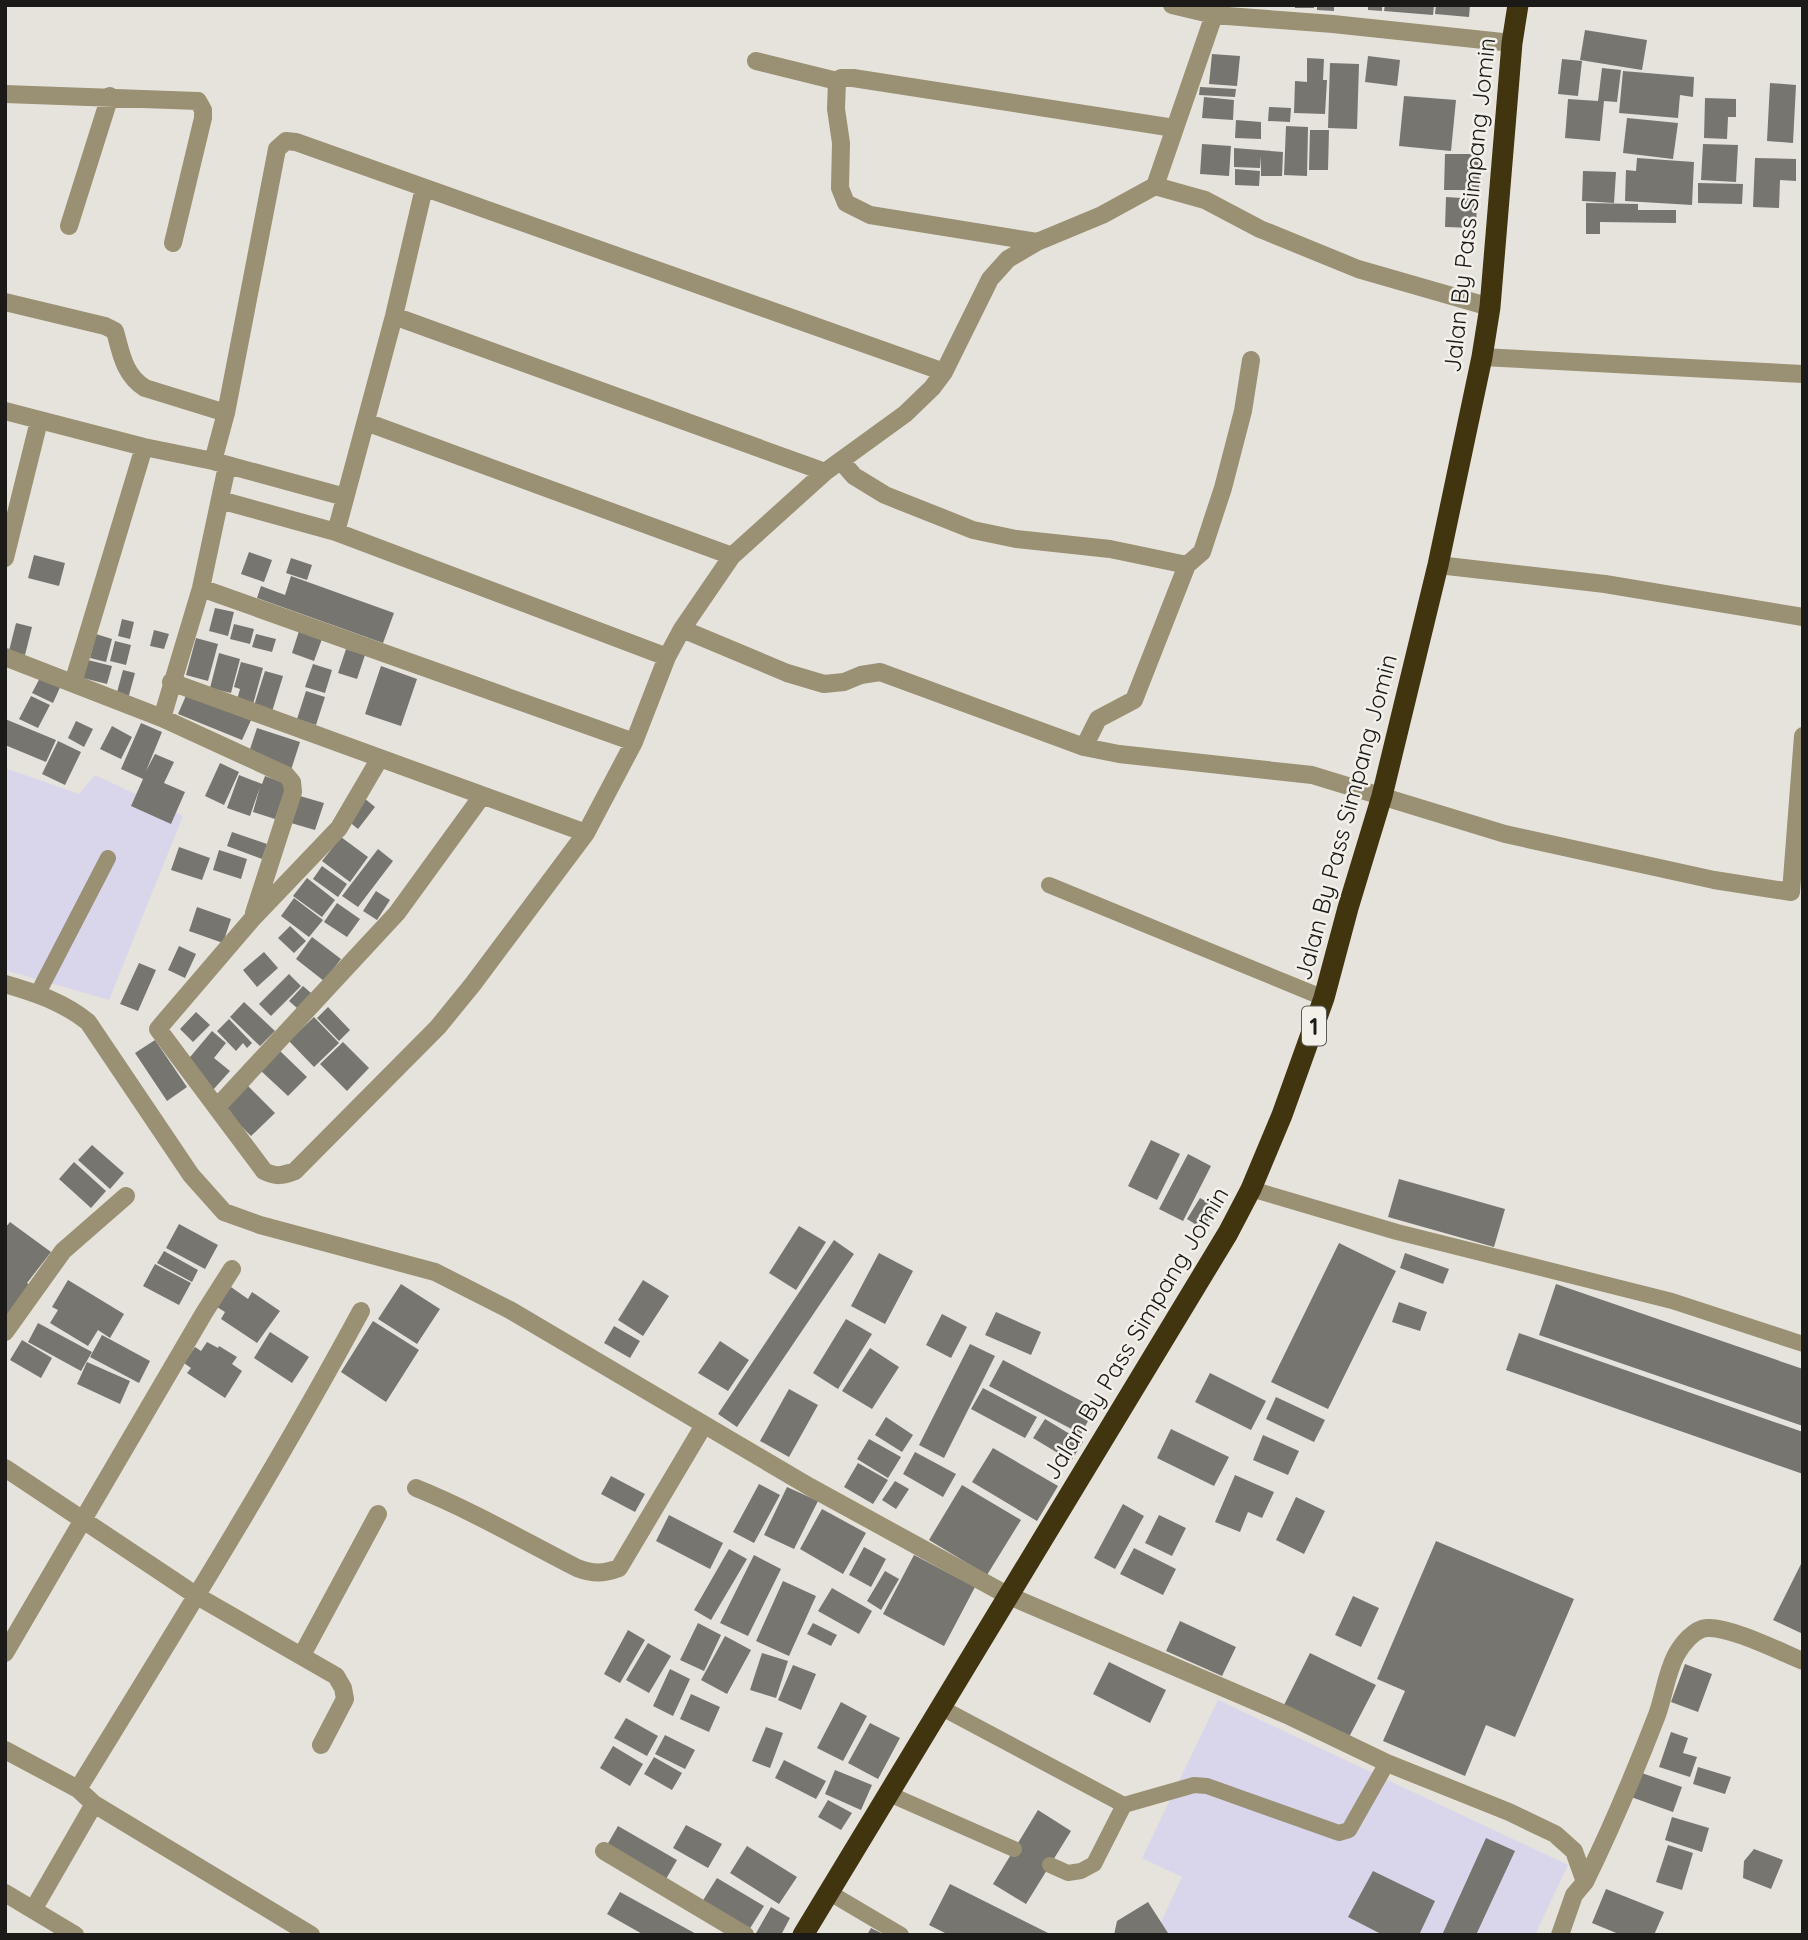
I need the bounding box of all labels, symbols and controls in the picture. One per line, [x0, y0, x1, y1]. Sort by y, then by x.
street label: Jalan By Pass Simpang Jomin [1436, 36, 1502, 374]
street label: Jalan By Pass Simpang Jomin [1287, 651, 1403, 983]
road number: 1 [1302, 1007, 1326, 1046]
street label: Jalan By Pass Simpang Jomin [1035, 1181, 1235, 1485]

